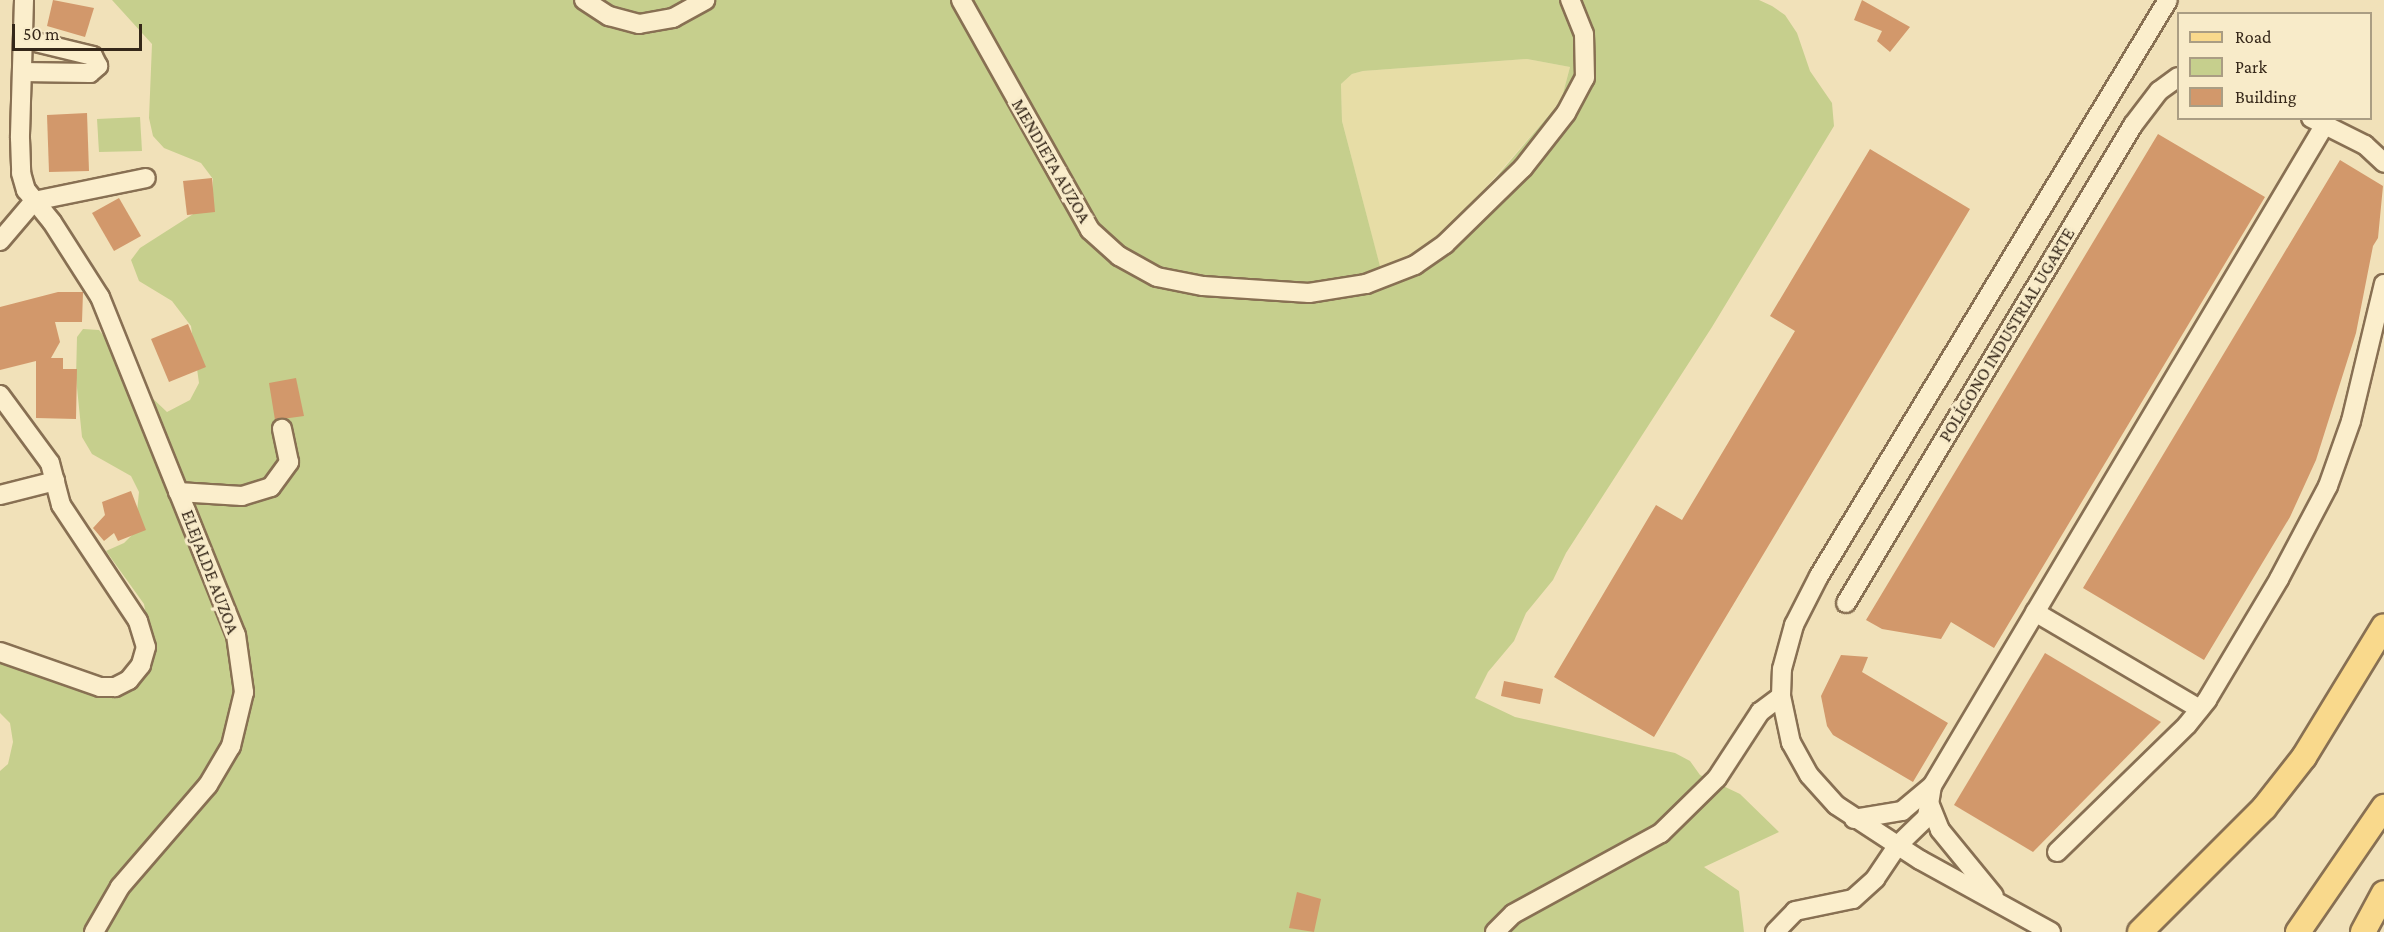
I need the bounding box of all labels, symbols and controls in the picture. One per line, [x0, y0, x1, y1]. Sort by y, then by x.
scale bar [15, 12, 146, 50]
legend [2177, 12, 2372, 120]
text: 50 m [23, 24, 60, 44]
text: Road [2235, 27, 2272, 47]
text: Park [2235, 57, 2267, 77]
text: Building [2235, 87, 2296, 107]
street label: MENDIETA AUZOA [1007, 95, 1095, 227]
street label: POLÍGONO INDUSTRIAL UGARTE [1934, 224, 2080, 446]
street label: ELEJALDE AUZOA [176, 507, 244, 637]

